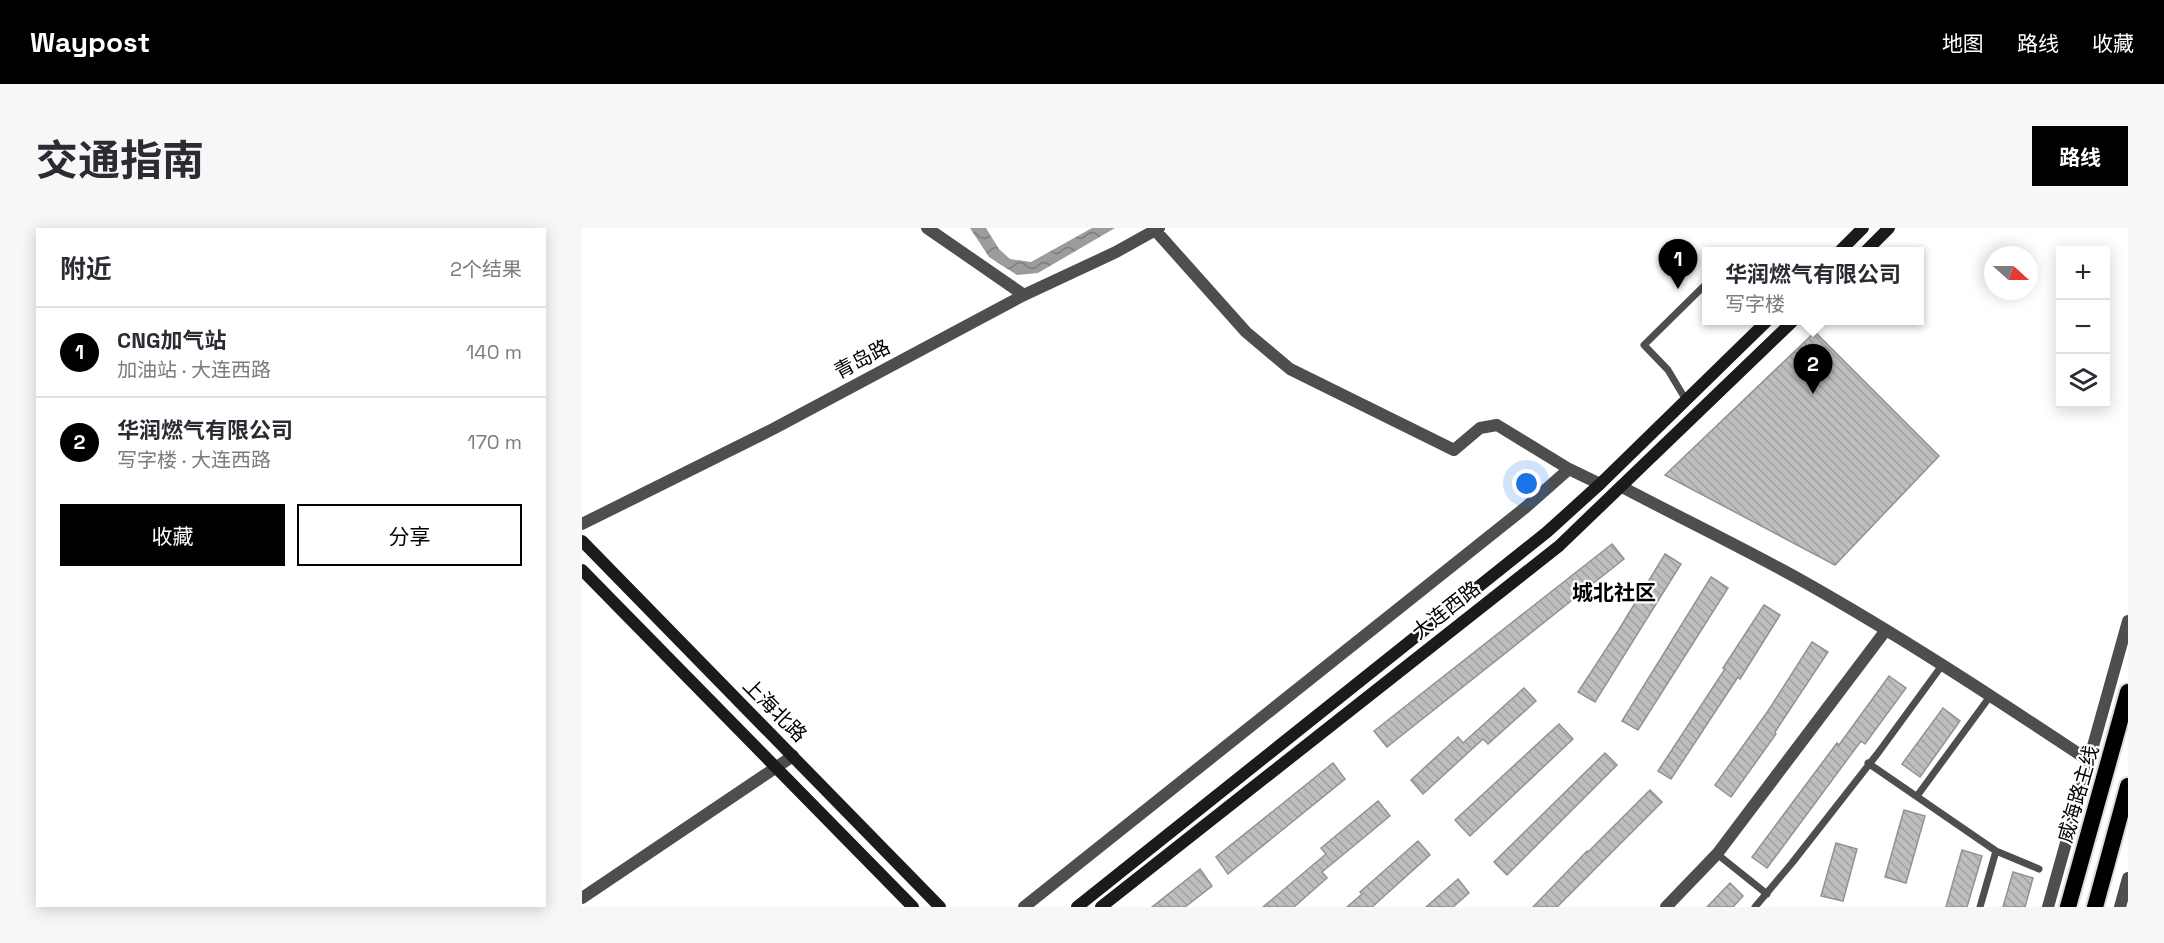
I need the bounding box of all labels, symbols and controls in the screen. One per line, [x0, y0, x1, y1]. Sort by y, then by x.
text: Waypost [30, 24, 150, 60]
text: 地图 [1942, 30, 1984, 57]
text: 路线 [2017, 30, 2059, 57]
text: 收藏 [2092, 30, 2134, 57]
button: 路线 [2032, 126, 2128, 186]
text: 交通指南 [36, 134, 204, 187]
pin: 1 [1658, 239, 1698, 289]
north arrow [1984, 246, 2038, 300]
map controls [2056, 246, 2110, 408]
button: + [2056, 246, 2110, 300]
popup [1702, 247, 1924, 325]
text: 附近 [60, 252, 112, 286]
text: 2个结果 [450, 256, 522, 282]
text: 华润燃气有限公司 [1725, 260, 1901, 288]
text: 写字楼 [1725, 291, 1785, 317]
button: − [2056, 300, 2110, 354]
text: CNG加气站 [117, 326, 226, 354]
street label: 青岛路 [829, 333, 895, 385]
text: 1 [75, 339, 84, 365]
text: 140 m [466, 339, 522, 365]
pin: 2 [1794, 344, 1832, 394]
button: layers [2056, 354, 2110, 408]
text: 加油站 · 大连西路 [117, 357, 271, 383]
text: 华润燃气有限公司 [117, 416, 293, 444]
text: 2 [74, 429, 85, 455]
text: 170 m [467, 429, 522, 455]
text: 写字楼 · 大连西路 [117, 447, 271, 473]
your location [1512, 469, 1541, 498]
button: 收藏 [60, 504, 285, 566]
button: 分享 [297, 504, 522, 566]
street label: 大连西路 [1406, 575, 1486, 645]
district label: 城北社区 [1572, 579, 1656, 606]
street label: 上海北路 [738, 673, 812, 747]
street label: 威海路主线 [2052, 742, 2104, 846]

